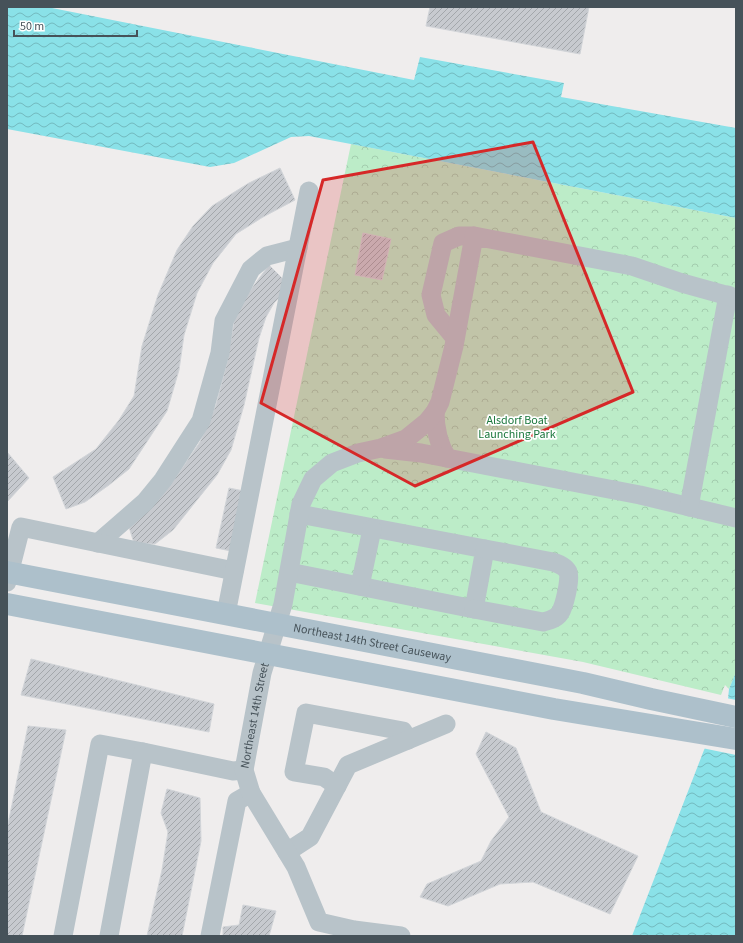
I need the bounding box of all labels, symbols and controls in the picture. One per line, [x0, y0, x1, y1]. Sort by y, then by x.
scale bar [14, 12, 137, 38]
text: 50 m [20, 18, 44, 35]
park label: Alsdorf Boat Launching Park [478, 412, 556, 443]
street label: Northeast 14th Street Causeway [292, 619, 453, 666]
street label: Northeast 14th Street [236, 661, 274, 770]

